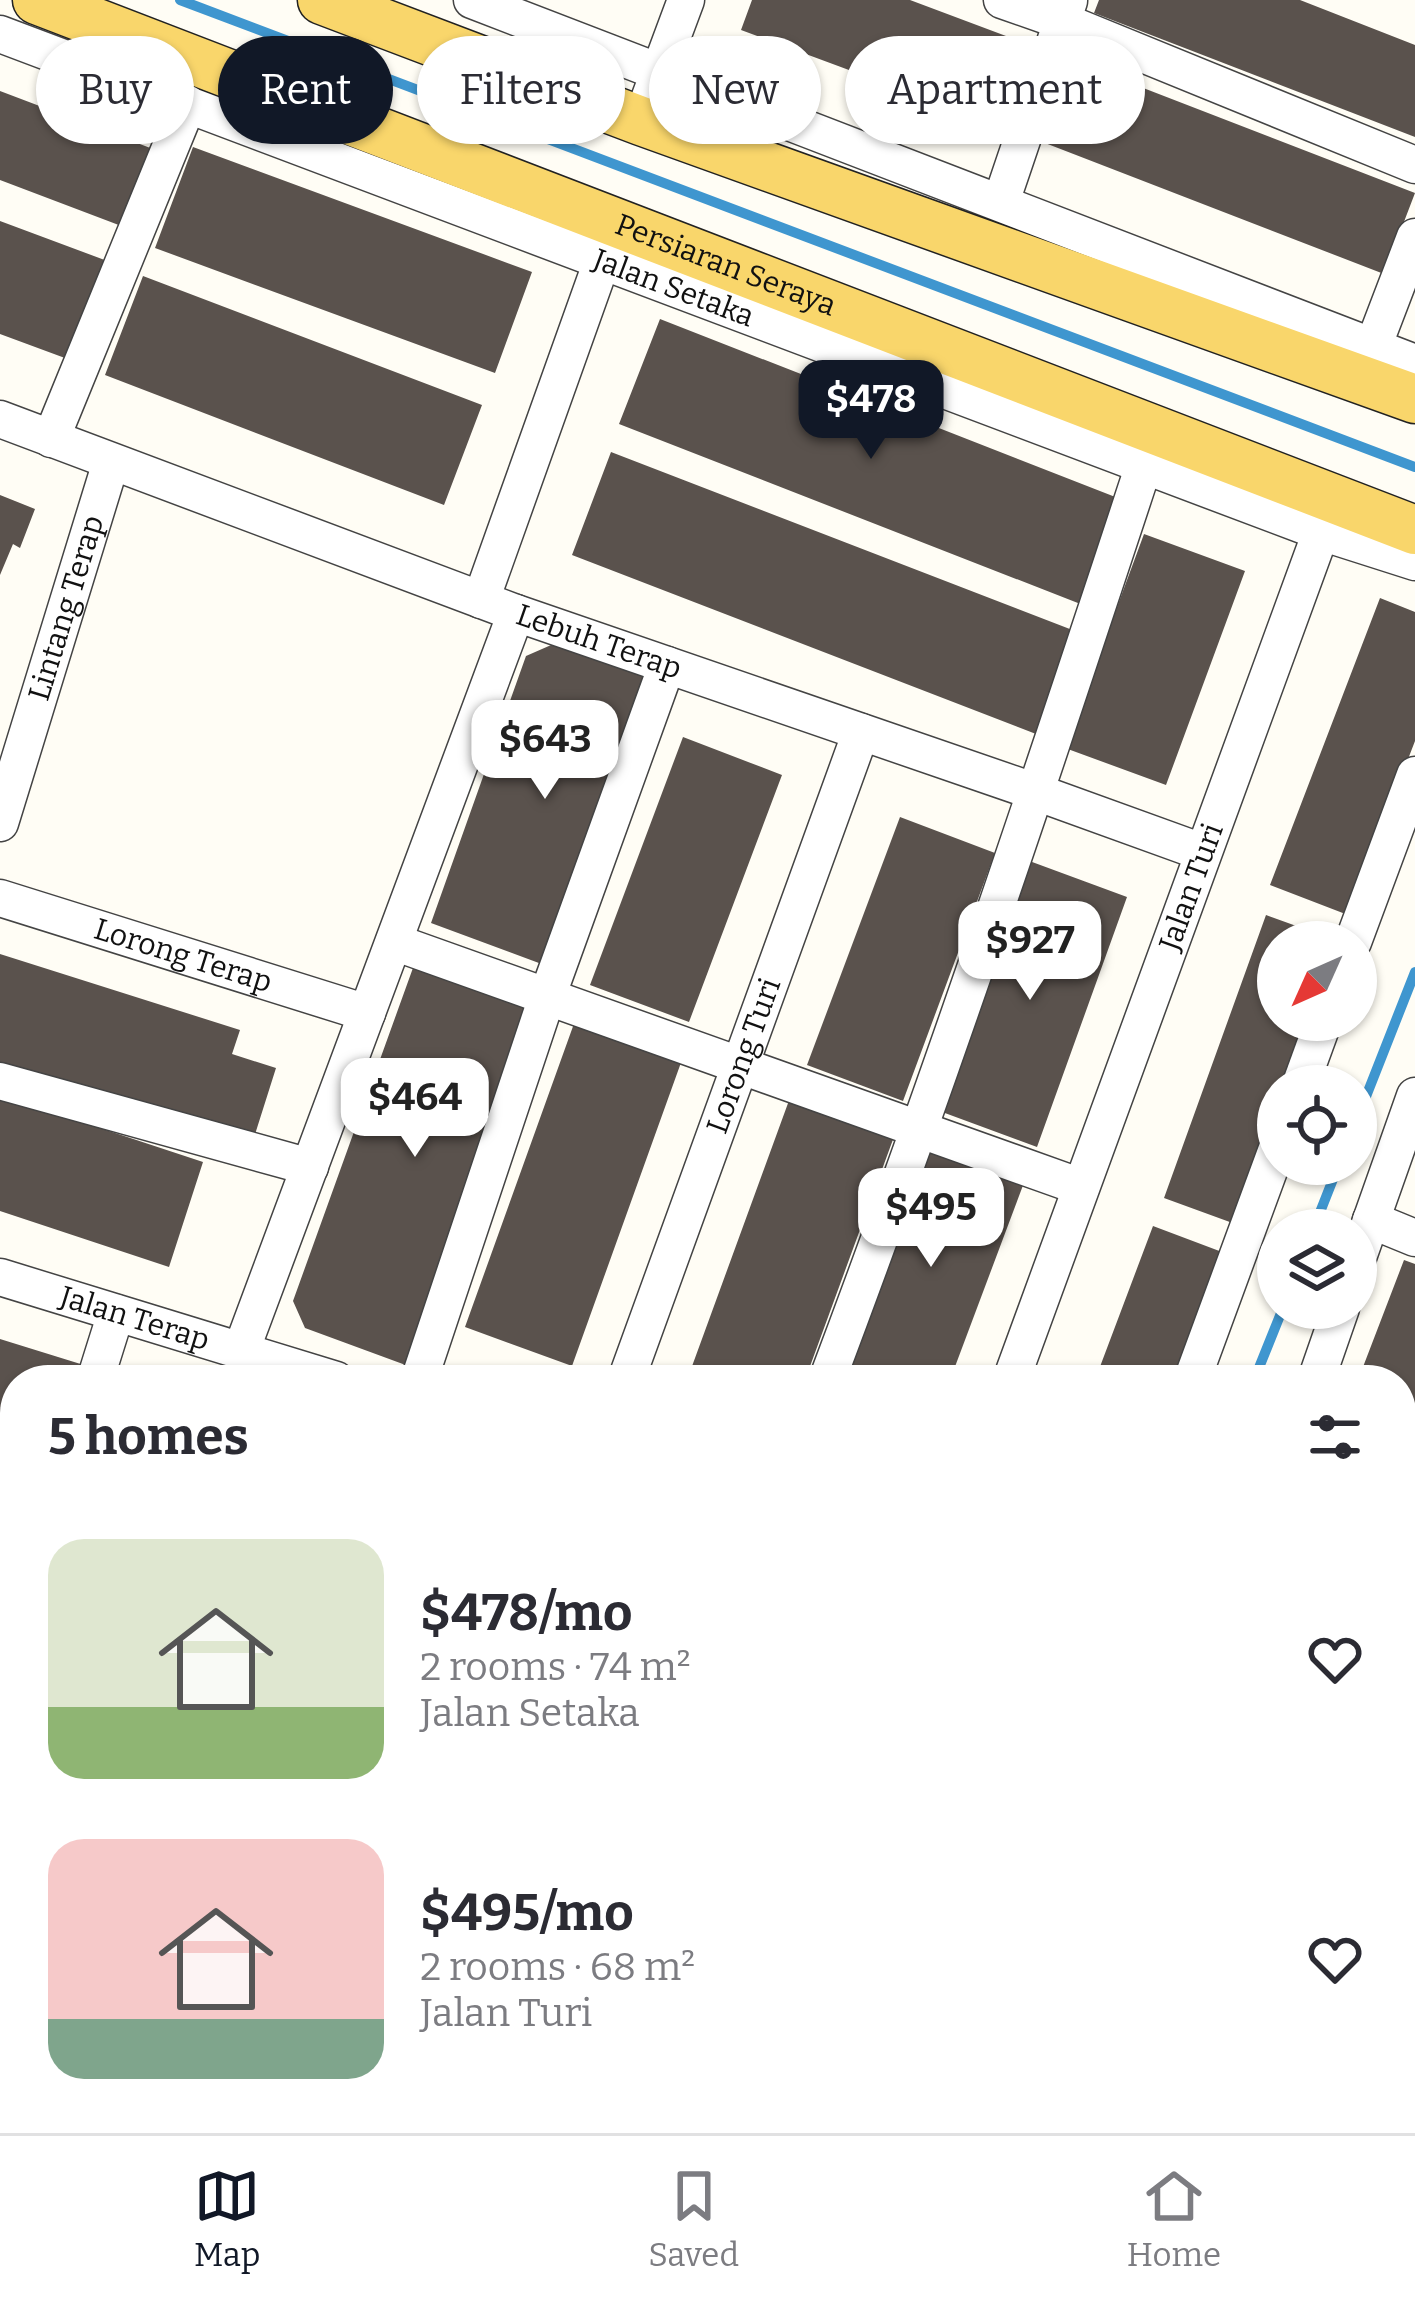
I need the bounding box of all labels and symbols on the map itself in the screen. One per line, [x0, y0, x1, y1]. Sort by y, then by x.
street label: Persiaran Seraya [610, 206, 841, 324]
street label: Jalan Setaka [587, 241, 759, 335]
pin: $478 [800, 360, 942, 462]
street label: Lintang Terap [21, 511, 112, 705]
street label: Lebuh Terap [512, 596, 686, 687]
pin: $643 [474, 700, 616, 802]
street label: Jalan Turi [1151, 818, 1231, 956]
pin: $927 [959, 901, 1101, 1003]
street label: Lorong Terap [90, 911, 276, 1000]
north arrow [1257, 921, 1377, 1041]
street label: Lorong Turi [699, 973, 788, 1138]
pin: $464 [344, 1058, 486, 1160]
pin: $495 [860, 1168, 1002, 1270]
street label: Jalan Terap [55, 1278, 214, 1358]

